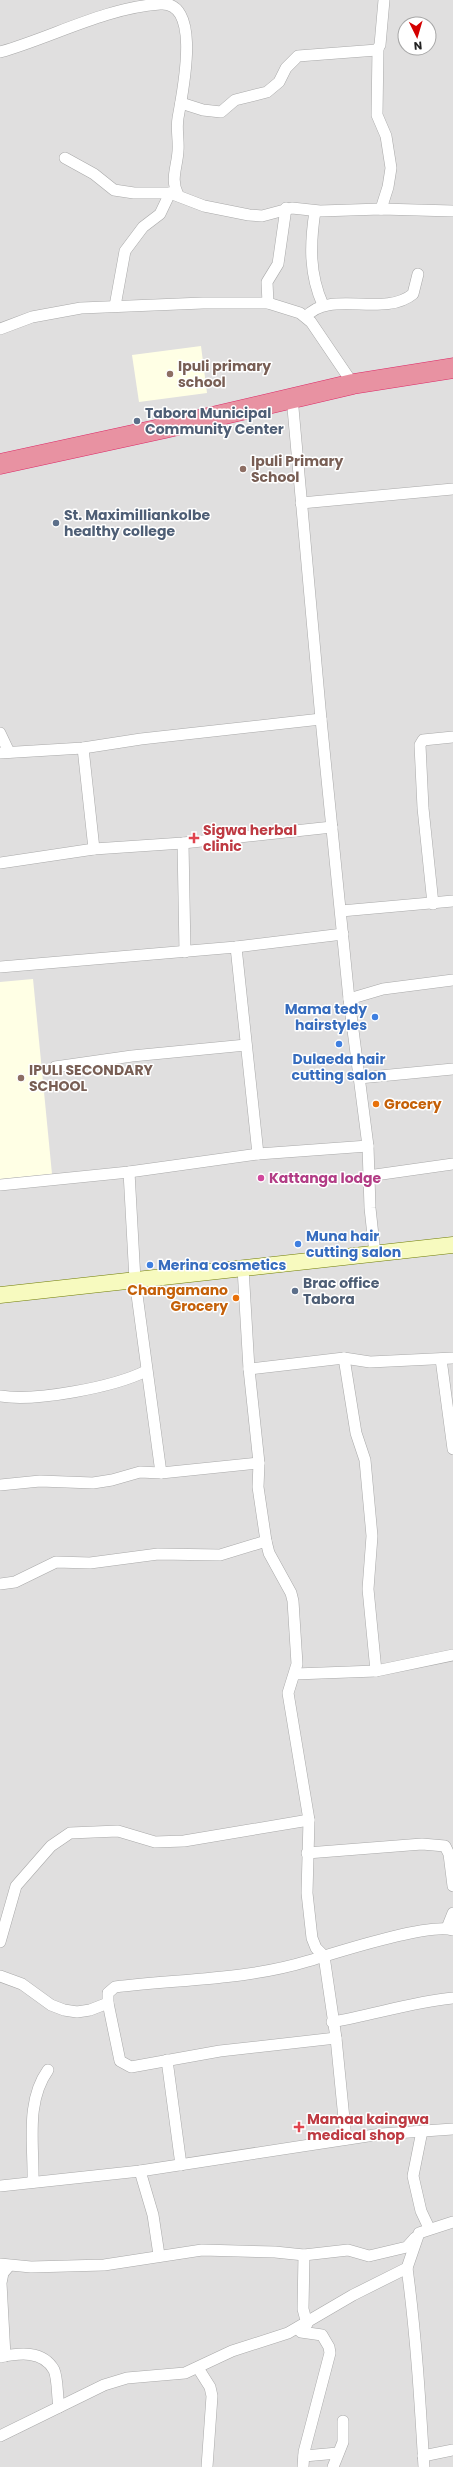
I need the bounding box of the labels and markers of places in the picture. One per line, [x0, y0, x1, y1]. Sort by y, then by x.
place label: Ipuli primary school [178, 356, 271, 392]
marker: Ipuli primary school [165, 369, 175, 379]
place label: Tabora Municipal Community Center [145, 403, 284, 439]
marker: Tabora Municipal Community Center [132, 416, 142, 426]
place label: Ipuli Primary School [251, 451, 343, 487]
marker: Ipuli Primary School [238, 464, 248, 474]
place label: St. Maximilliankolbe healthy college [64, 505, 210, 541]
marker: St. Maximilliankolbe healthy college [51, 518, 61, 528]
place label: Sigwa herbal clinic [203, 820, 297, 856]
marker: Sigwa herbal clinic [188, 832, 200, 844]
place label: Mama tedy hairstyles [285, 999, 367, 1035]
marker: Mama tedy hairstyles [370, 1012, 380, 1022]
marker: Dulaeda hair cutting salon [334, 1039, 344, 1049]
place label: Dulaeda hair cutting salon [291, 1049, 387, 1085]
place label: IPULI SECONDARY SCHOOL [29, 1060, 154, 1096]
marker: IPULI SECONDARY SCHOOL [16, 1073, 26, 1083]
place label: Grocery [384, 1094, 442, 1114]
marker: Grocery [371, 1099, 381, 1109]
place label: Kattanga lodge [269, 1168, 382, 1188]
marker: Kattanga lodge [256, 1173, 266, 1183]
place label: Muna hair cutting salon [306, 1226, 401, 1262]
marker: Muna hair cutting salon [293, 1239, 303, 1249]
place label: Merina cosmetics [158, 1255, 286, 1275]
marker: Merina cosmetics [145, 1260, 155, 1270]
place label: Brac office Tabora [303, 1273, 380, 1309]
place label: Changamano Grocery [127, 1280, 228, 1316]
marker: Brac office Tabora [290, 1286, 300, 1296]
marker: Changamano Grocery [231, 1293, 241, 1303]
place label: Mamaa kaingwa medical shop [307, 2109, 429, 2145]
marker: Mamaa kaingwa medical shop [294, 2122, 304, 2132]

